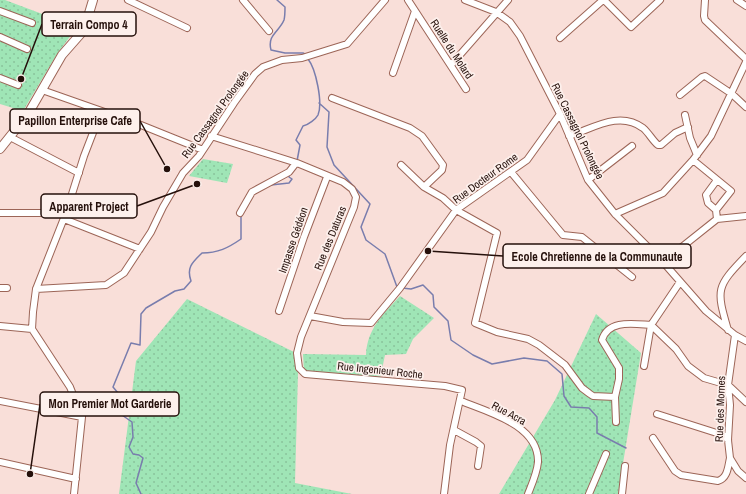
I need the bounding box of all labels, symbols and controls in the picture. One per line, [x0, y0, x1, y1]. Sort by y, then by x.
callout: Terrain Compo 4 [42, 12, 136, 36]
text: Terrain Compo 4 [50, 17, 128, 33]
street label: Ruelle du Molard [428, 17, 476, 81]
street label: Rue Cassagnol Prolongée [178, 67, 252, 161]
street label: Rue Cassagnol Prolongée [549, 81, 607, 181]
callout: Papillon Enterprise Cafe [10, 109, 140, 133]
text: Papillon Enterprise Cafe [18, 113, 132, 129]
street label: Rue Docteur Rome [450, 150, 520, 206]
callout: Apparent Project [41, 194, 137, 218]
text: Apparent Project [49, 199, 129, 215]
street label: Rue des Daturas [311, 204, 349, 272]
street label: Impasse Gédéon [275, 205, 311, 275]
callout: Ecole Chretienne de la Communaute [503, 244, 691, 268]
text: Ecole Chretienne de la Communaute [511, 249, 683, 265]
street label: Rue Ingenieur Roche [337, 359, 423, 381]
street label: Rue des Mornes [712, 375, 728, 442]
callout: Mon Premier Mot Garderie [40, 392, 179, 416]
text: Mon Premier Mot Garderie [48, 396, 172, 412]
street label: Rue Acra [489, 398, 529, 428]

